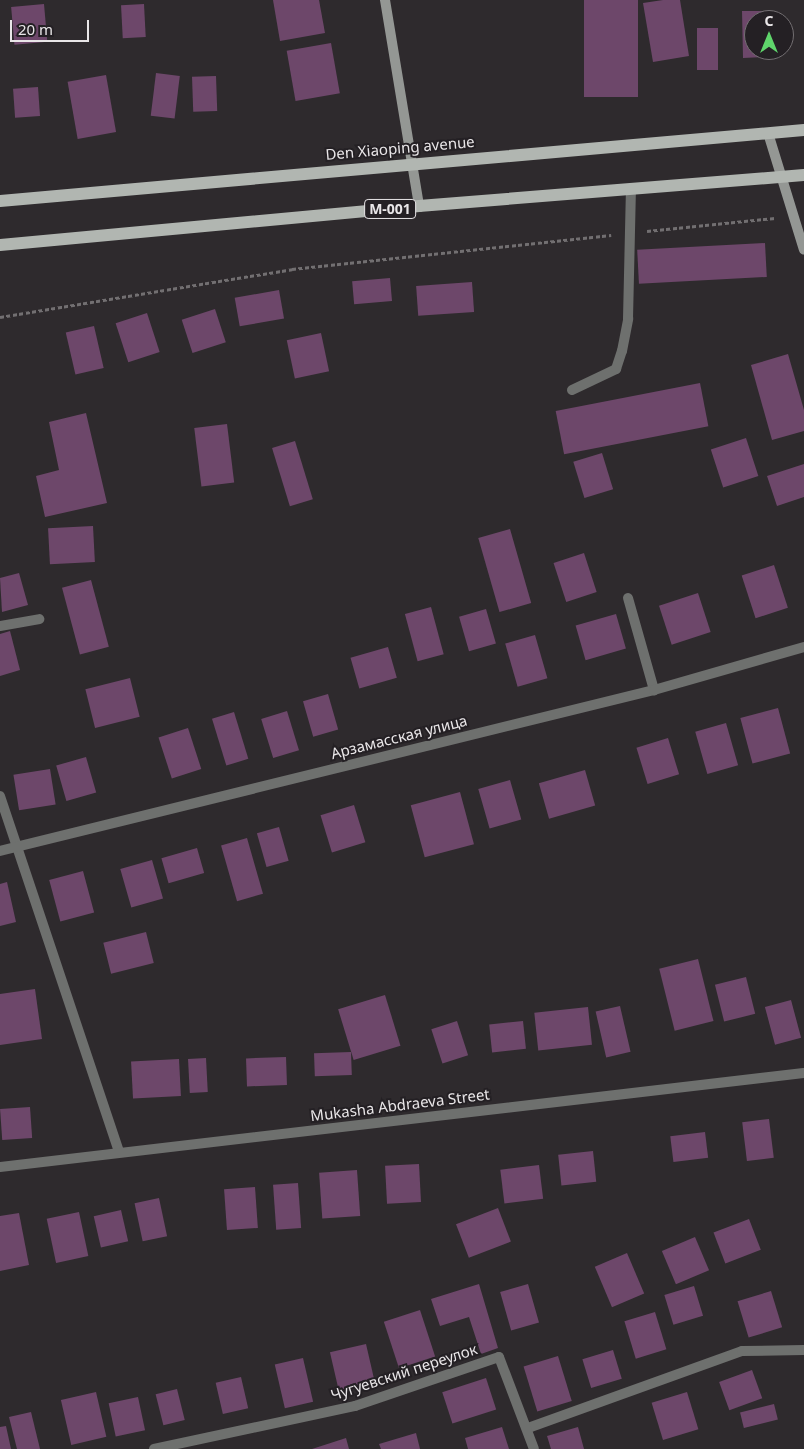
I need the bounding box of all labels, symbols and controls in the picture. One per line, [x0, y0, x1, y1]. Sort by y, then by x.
scale bar [12, 10, 91, 42]
north arrow [744, 10, 794, 60]
text: С [764, 11, 774, 30]
text: 20 m [18, 19, 53, 39]
street label: Den Xiaoping avenue [325, 133, 475, 163]
road number: M-001 [364, 198, 416, 220]
street label: Арзамасская улица [329, 711, 469, 763]
street label: Mukasha Abdraeva Street [309, 1085, 491, 1125]
street label: Чугуевский переулок [328, 1340, 480, 1404]

